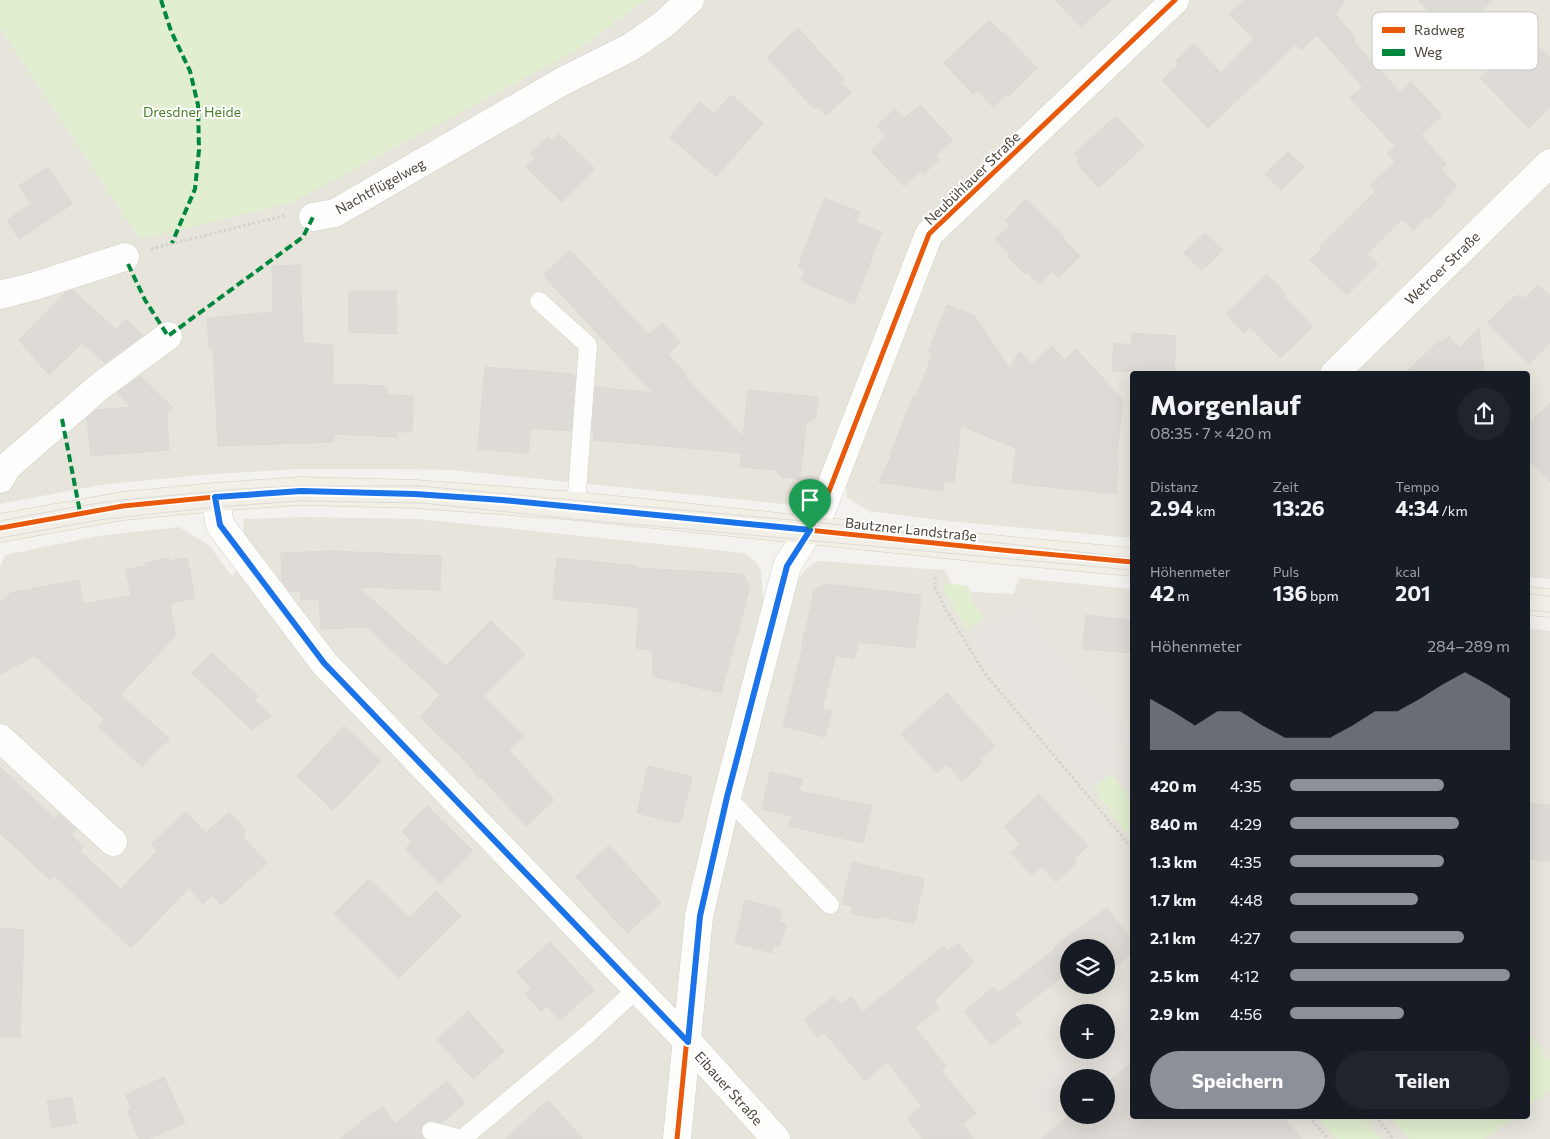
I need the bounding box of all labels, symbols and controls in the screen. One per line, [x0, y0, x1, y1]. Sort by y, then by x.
legend [1372, 12, 1538, 70]
text: Radweg [1414, 21, 1465, 38]
text: Weg [1414, 43, 1443, 60]
park label: Dresdner Heide [143, 103, 241, 120]
street label: Neubühlauer Straße [921, 128, 1023, 228]
street label: Nachtflügelweg [332, 154, 428, 218]
street label: Wetroer Straße [1401, 228, 1483, 308]
text: Morgenlauf [1150, 387, 1301, 421]
button: share [1458, 388, 1510, 440]
text: 08:35 · 7 × 420 m [1150, 423, 1271, 442]
text: Distanz [1150, 478, 1198, 495]
text: Zeit [1273, 478, 1299, 495]
text: Tempo [1395, 478, 1439, 495]
pin [789, 479, 831, 530]
icon: arrive [796, 486, 824, 514]
text: 2.94 [1150, 495, 1193, 520]
text: 13:26 [1273, 495, 1325, 520]
text: 4:34 [1395, 495, 1439, 520]
text: km [1193, 502, 1216, 519]
text: /km [1439, 502, 1468, 519]
street label: Bautzner Landstraße [844, 514, 978, 544]
text: Höhenmeter [1150, 563, 1230, 580]
text: Puls [1273, 563, 1299, 580]
text: kcal [1395, 563, 1420, 580]
text: 42 [1150, 580, 1175, 605]
text: 136 [1273, 580, 1307, 605]
text: 201 [1395, 580, 1431, 605]
text: m [1175, 587, 1190, 604]
text: bpm [1307, 587, 1339, 604]
text: Höhenmeter [1150, 636, 1242, 655]
text: 284–289 m [1427, 636, 1510, 655]
text: 420 m [1150, 776, 1196, 795]
text: 4:35 [1230, 776, 1262, 795]
text: 840 m [1150, 814, 1197, 833]
text: 4:29 [1230, 814, 1262, 833]
text: 1.3 km [1150, 852, 1197, 871]
text: 4:35 [1230, 852, 1262, 871]
text: 1.7 km [1150, 890, 1196, 909]
text: 4:48 [1230, 890, 1263, 909]
text: 2.1 km [1150, 928, 1196, 947]
text: 4:27 [1230, 928, 1261, 947]
map controls [1060, 939, 1115, 1124]
button: layers [1060, 939, 1115, 994]
text: 2.5 km [1150, 966, 1199, 985]
text: 4:12 [1230, 966, 1259, 985]
button: + [1060, 1004, 1115, 1059]
text: 2.9 km [1150, 1004, 1199, 1023]
text: 4:56 [1230, 1004, 1262, 1023]
street label: Eibauer Straße [691, 1048, 767, 1128]
button: Speichern [1150, 1051, 1325, 1109]
button: Teilen [1335, 1051, 1510, 1109]
button: − [1060, 1069, 1115, 1124]

